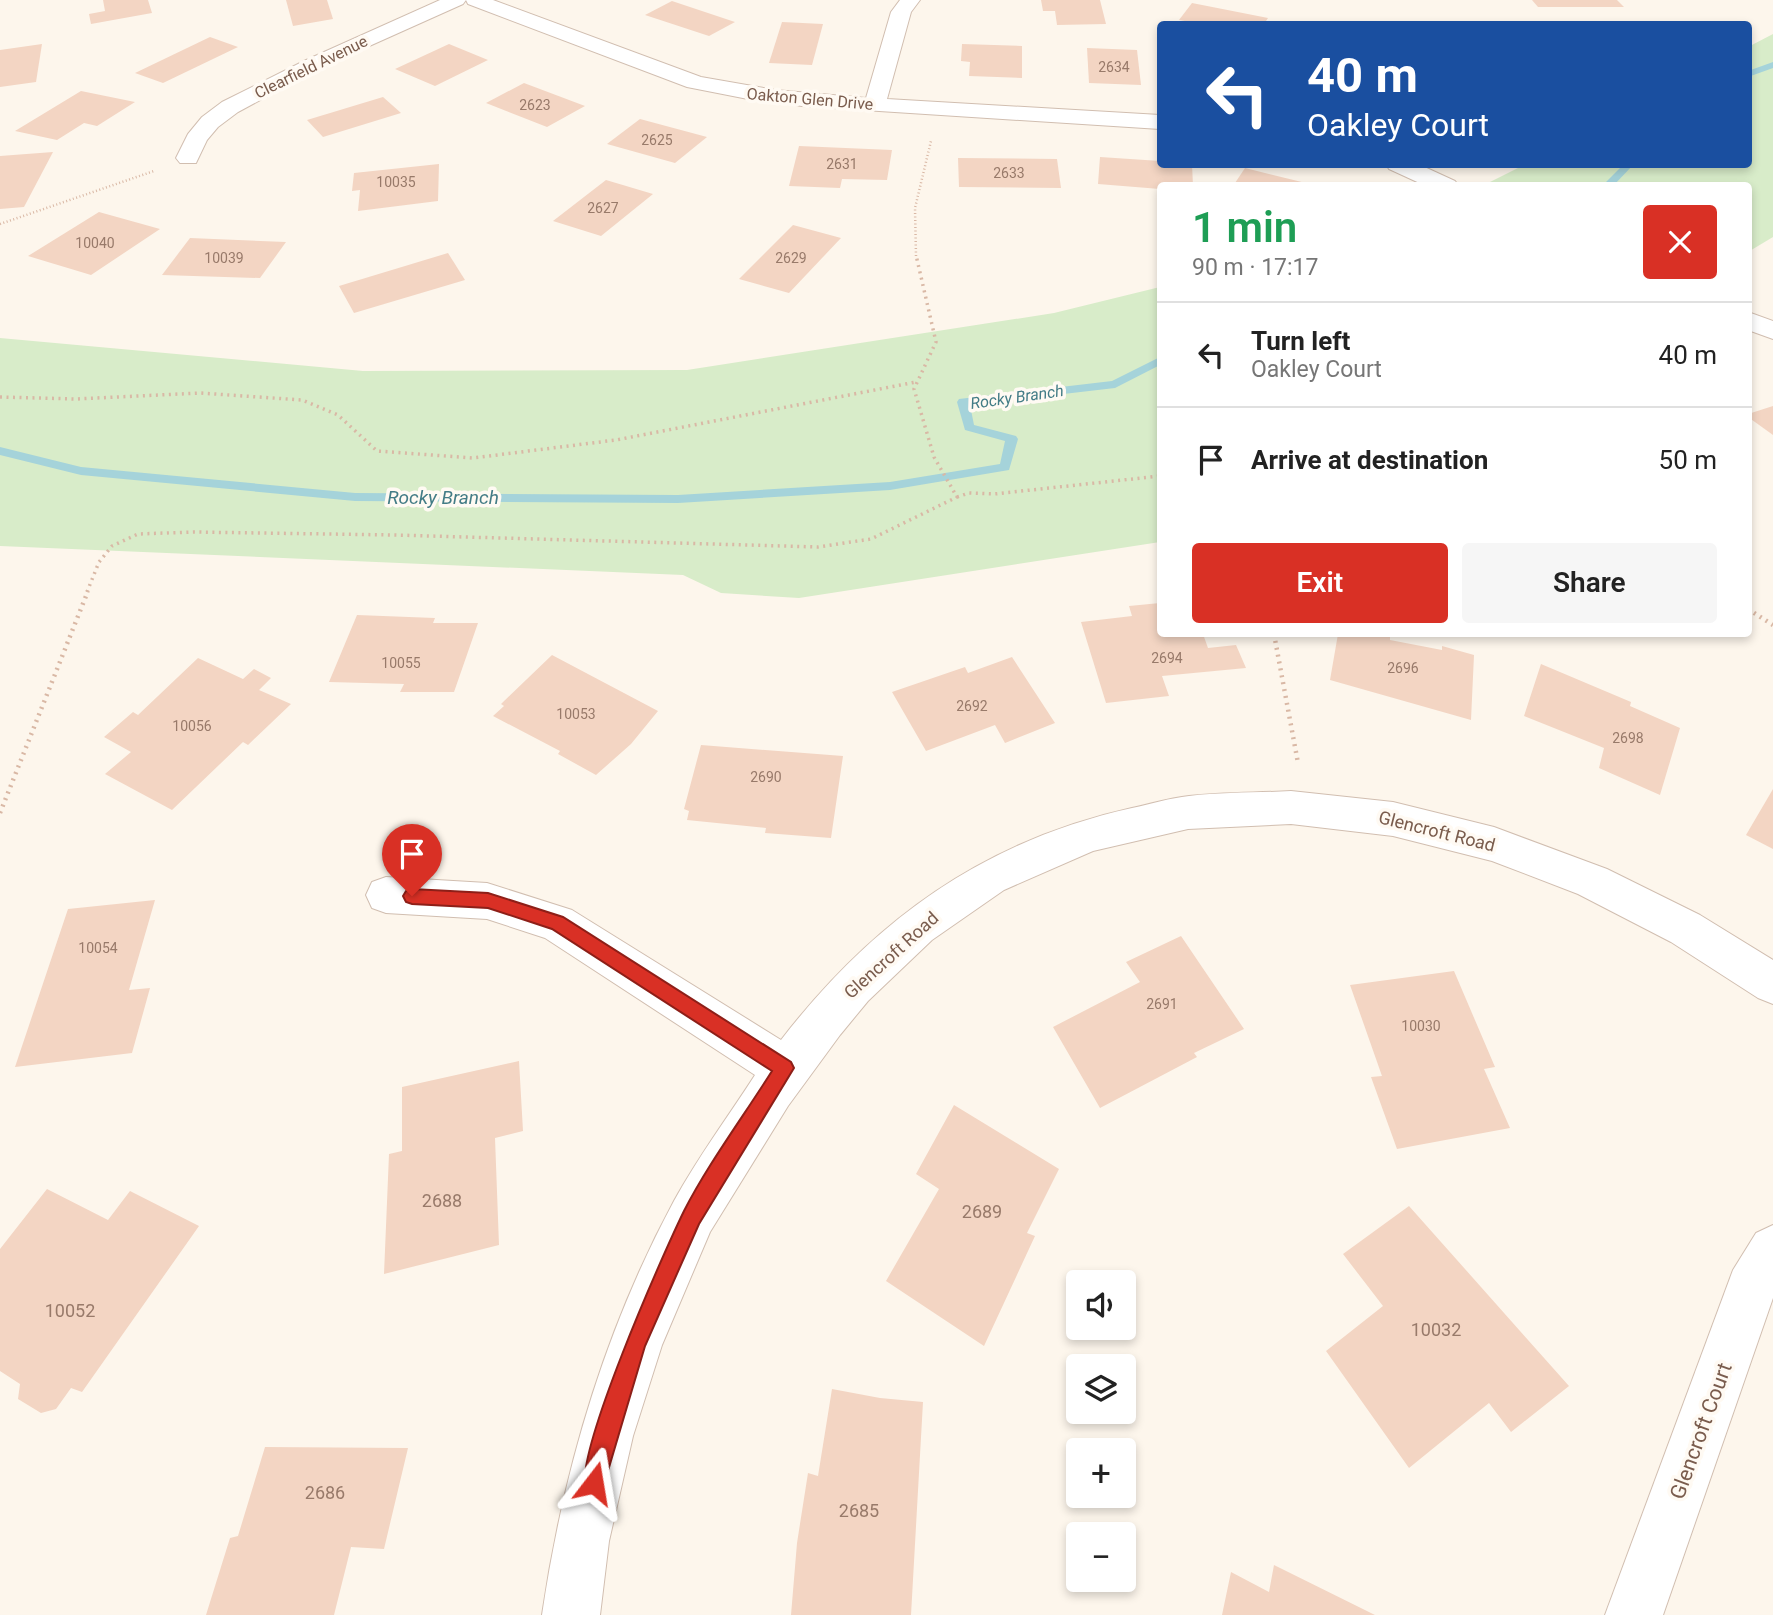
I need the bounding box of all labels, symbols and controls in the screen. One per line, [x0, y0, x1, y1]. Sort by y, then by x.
street label: Clearfield Avenue [251, 31, 371, 103]
text: 40 m [1307, 47, 1418, 104]
icon: left [1192, 49, 1283, 140]
house number: 2634 [1098, 59, 1130, 75]
street label: Oakton Glen Drive [746, 84, 874, 114]
house number: 2623 [519, 97, 551, 113]
text: Oakley Court [1307, 106, 1489, 144]
house number: 2625 [641, 132, 673, 148]
house number: 2631 [826, 156, 858, 172]
house number: 2633 [993, 165, 1025, 181]
house number: 10035 [376, 174, 416, 190]
house number: 2627 [587, 200, 619, 216]
text: 1 min [1192, 203, 1297, 252]
button: close [1643, 205, 1717, 279]
house number: 10040 [75, 235, 115, 251]
house number: 10039 [204, 250, 244, 266]
house number: 2629 [775, 250, 807, 266]
text: 90 m · 17:17 [1192, 254, 1318, 281]
text: Turn left [1251, 326, 1350, 356]
icon: left [1192, 336, 1230, 374]
text: 40 m [1659, 340, 1717, 370]
text: Oakley Court [1251, 356, 1382, 383]
water label: Rocky Branch [969, 381, 1065, 413]
icon: arrive [1192, 441, 1230, 479]
text: Arrive at destination [1251, 445, 1488, 475]
text: 50 m [1659, 445, 1717, 475]
water label: Rocky Branch [387, 486, 499, 509]
button: Exit [1192, 543, 1448, 623]
button: Share [1462, 543, 1717, 623]
house number: 2694 [1151, 650, 1183, 666]
house number: 10055 [381, 655, 421, 671]
house number: 2696 [1387, 660, 1419, 676]
house number: 2692 [956, 698, 988, 714]
house number: 10053 [556, 706, 596, 722]
house number: 10056 [172, 718, 212, 734]
house number: 2698 [1612, 730, 1644, 746]
house number: 2690 [750, 769, 782, 785]
street label: Glencroft Road [1376, 806, 1498, 856]
pin [382, 824, 442, 896]
icon: arrive [393, 835, 431, 873]
street label: Glencroft Road [840, 907, 942, 1003]
house number: 10054 [78, 940, 118, 956]
house number: 2691 [1146, 996, 1178, 1012]
house number: 10030 [1401, 1018, 1441, 1034]
house number: 2688 [422, 1190, 462, 1211]
house number: 2689 [962, 1201, 1002, 1222]
map controls [1066, 1270, 1136, 1592]
button: sound [1066, 1270, 1136, 1340]
house number: 10052 [45, 1300, 95, 1321]
house number: 10032 [1411, 1319, 1461, 1340]
button: layers [1066, 1354, 1136, 1424]
street label: Glencroft Court [1665, 1360, 1737, 1502]
button: + [1066, 1438, 1136, 1508]
position arrow [557, 1446, 631, 1520]
house number: 2686 [305, 1482, 345, 1503]
house number: 2685 [839, 1500, 879, 1521]
button: − [1066, 1522, 1136, 1592]

